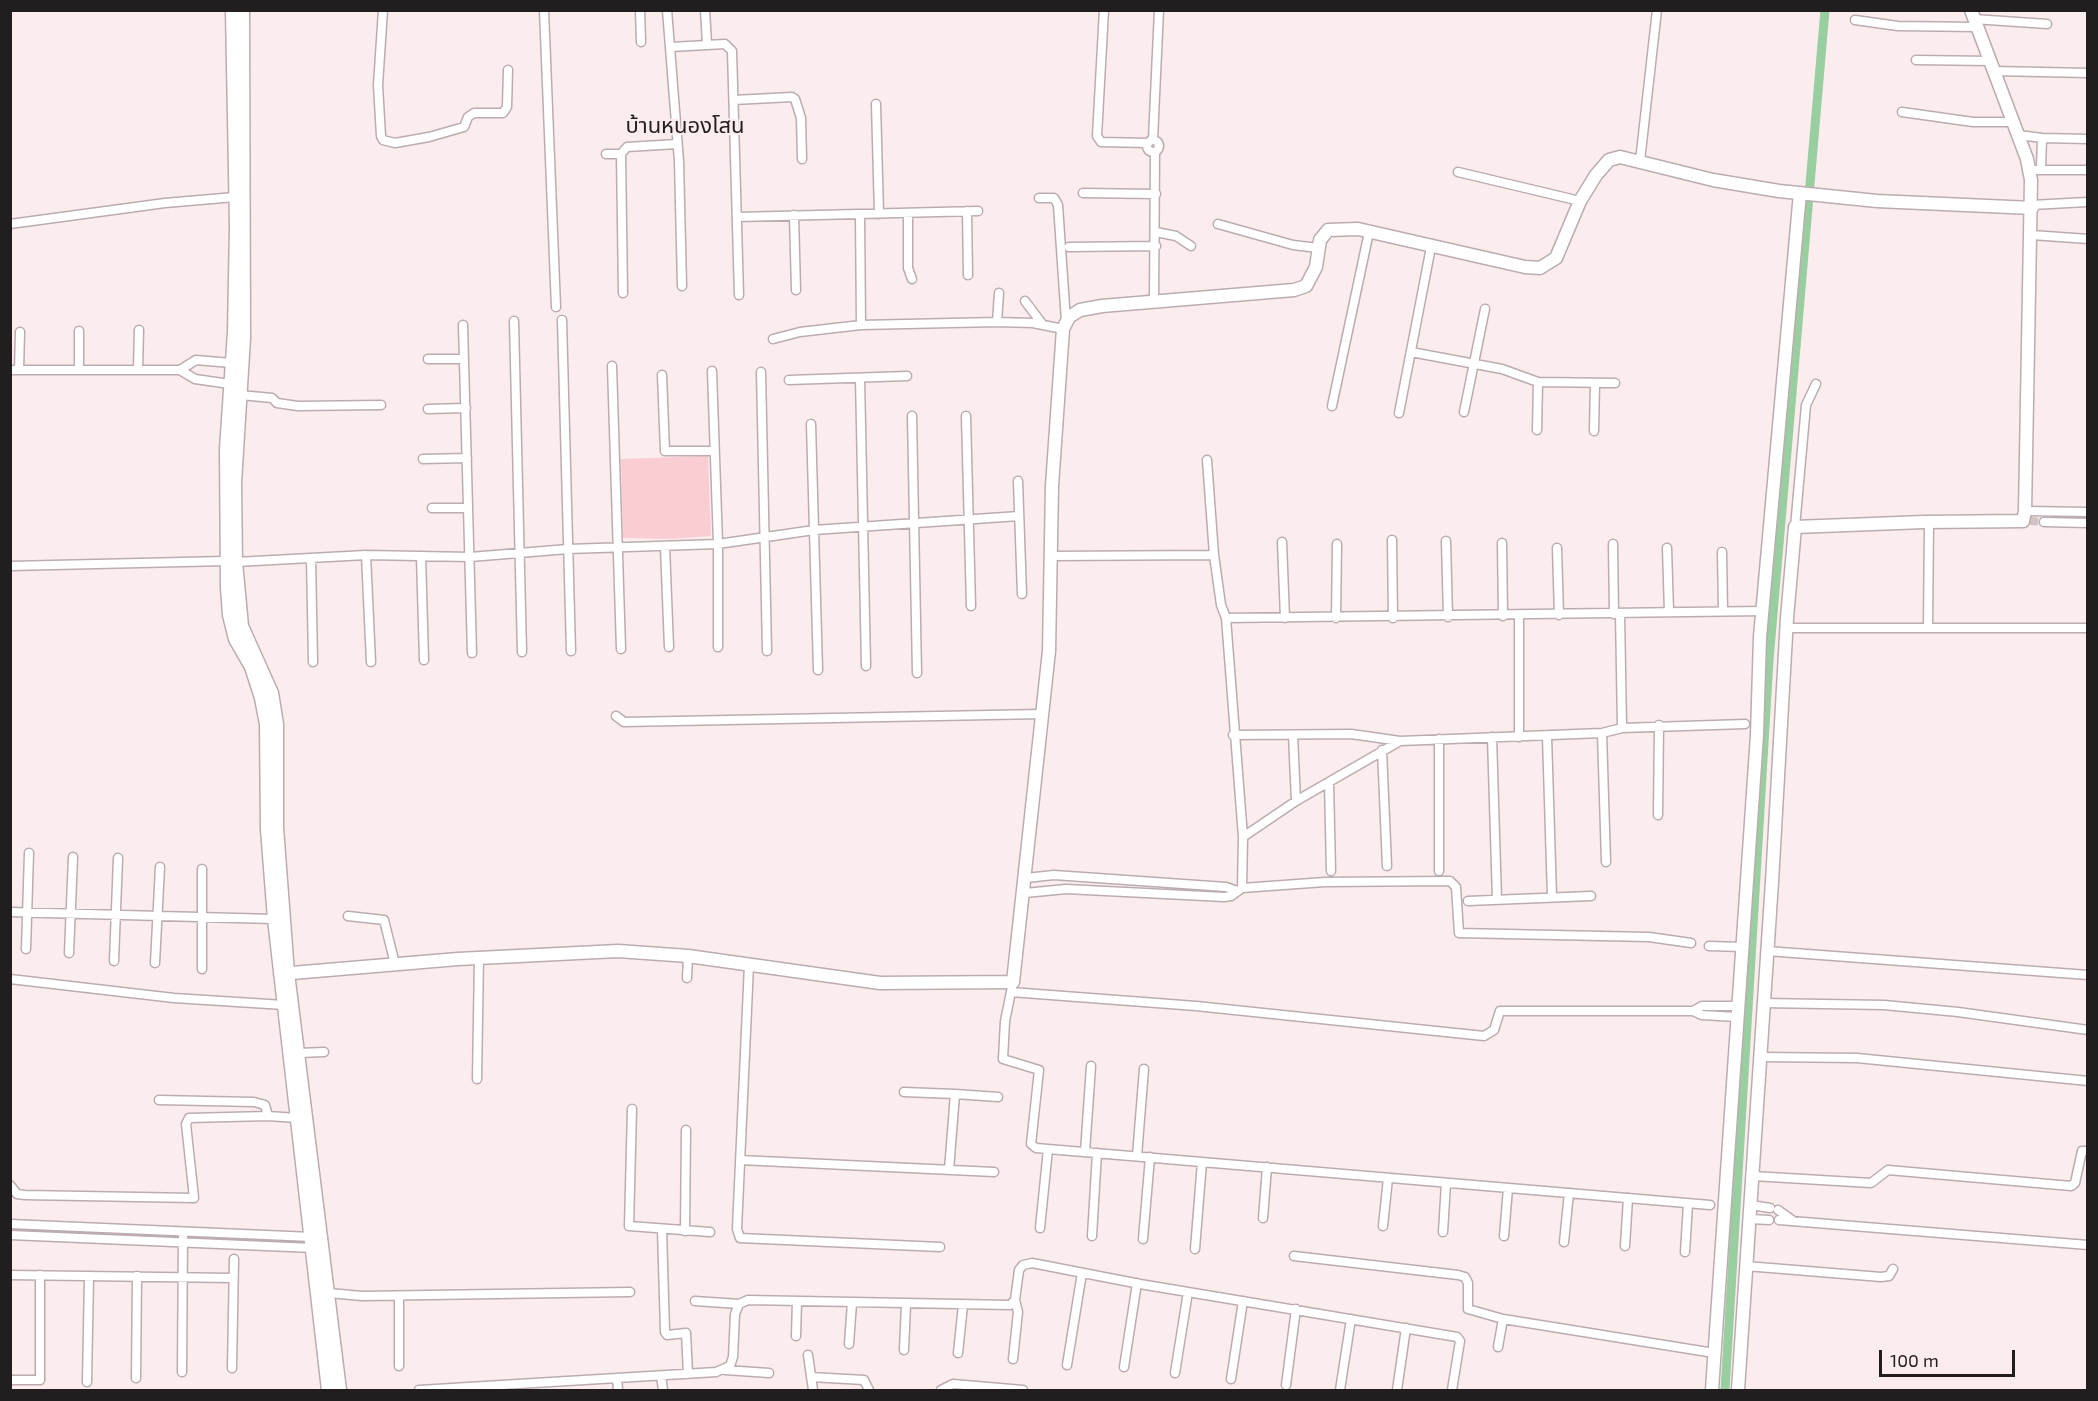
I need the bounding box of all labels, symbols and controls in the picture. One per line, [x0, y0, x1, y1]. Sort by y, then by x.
district label: บ้านหนองโสน [625, 113, 745, 139]
scale bar [1882, 1338, 2018, 1376]
text: 100 m [1890, 1349, 1939, 1371]

